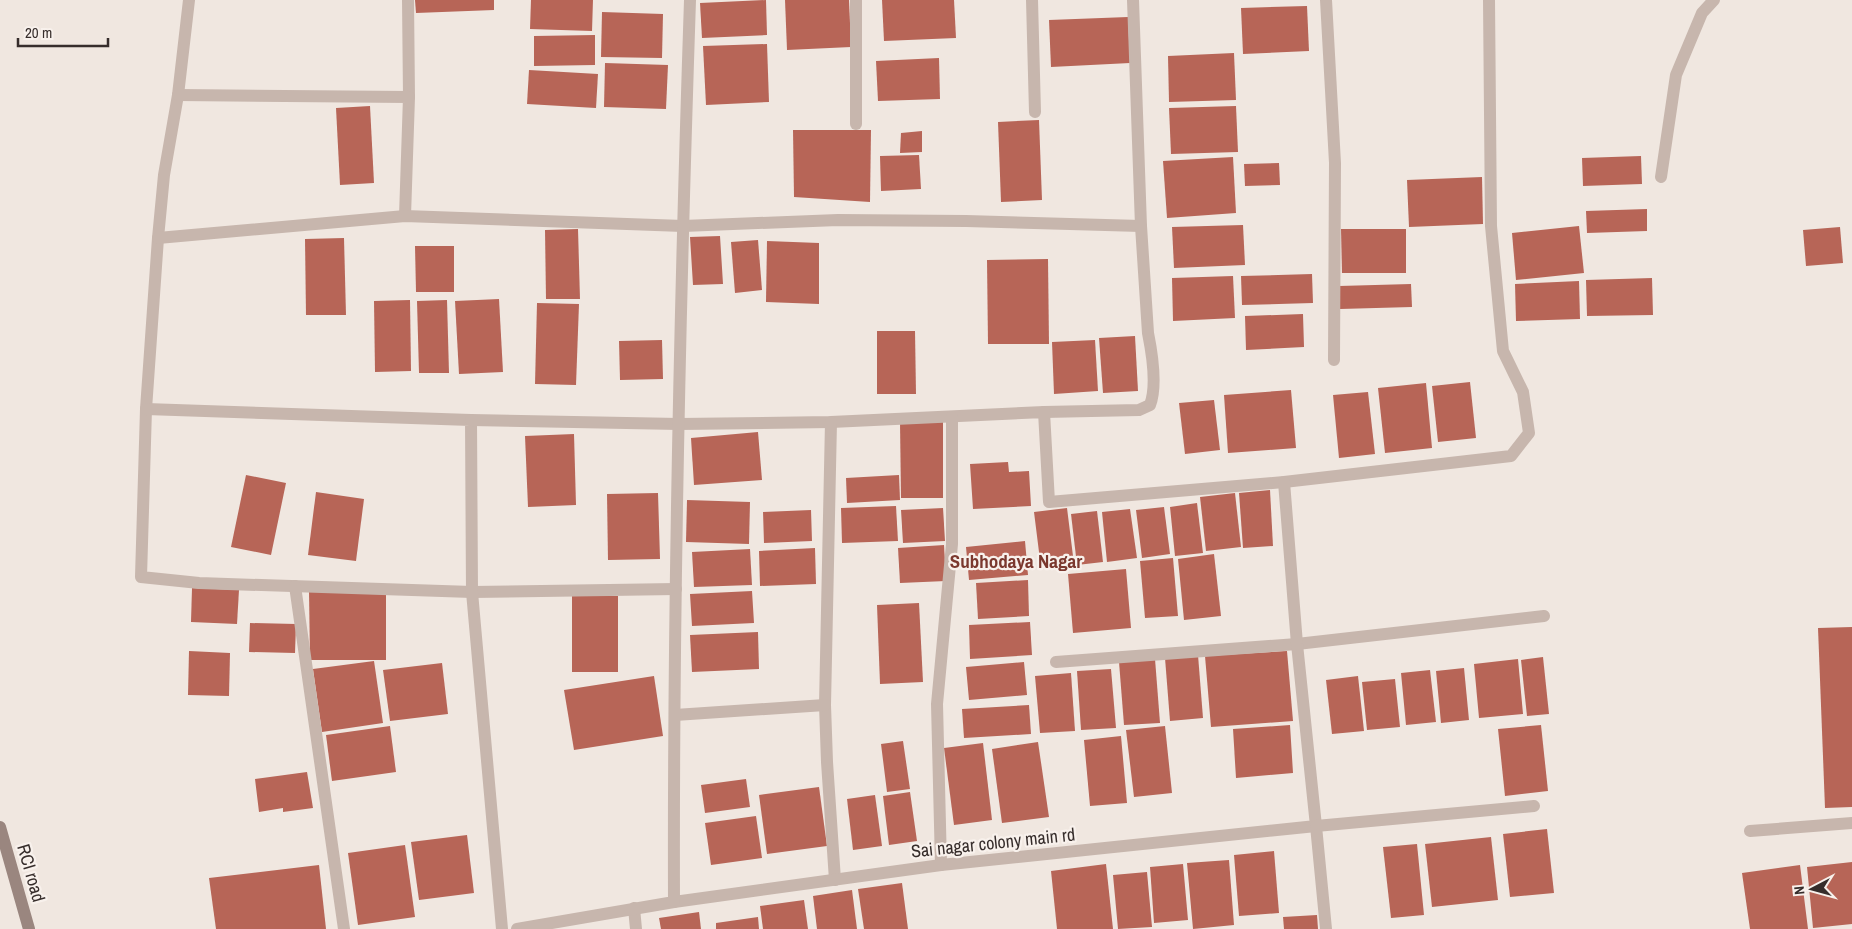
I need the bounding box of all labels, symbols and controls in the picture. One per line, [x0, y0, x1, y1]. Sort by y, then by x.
scale bar [18, 15, 108, 47]
text: 20 m [25, 22, 52, 43]
district label: Subhodaya Nagar [950, 548, 1082, 574]
street label: Sai nagar colony main rd [910, 821, 1076, 864]
street label: RCI road [11, 841, 52, 905]
north arrow [1787, 864, 1837, 914]
text: N [1790, 885, 1808, 895]

